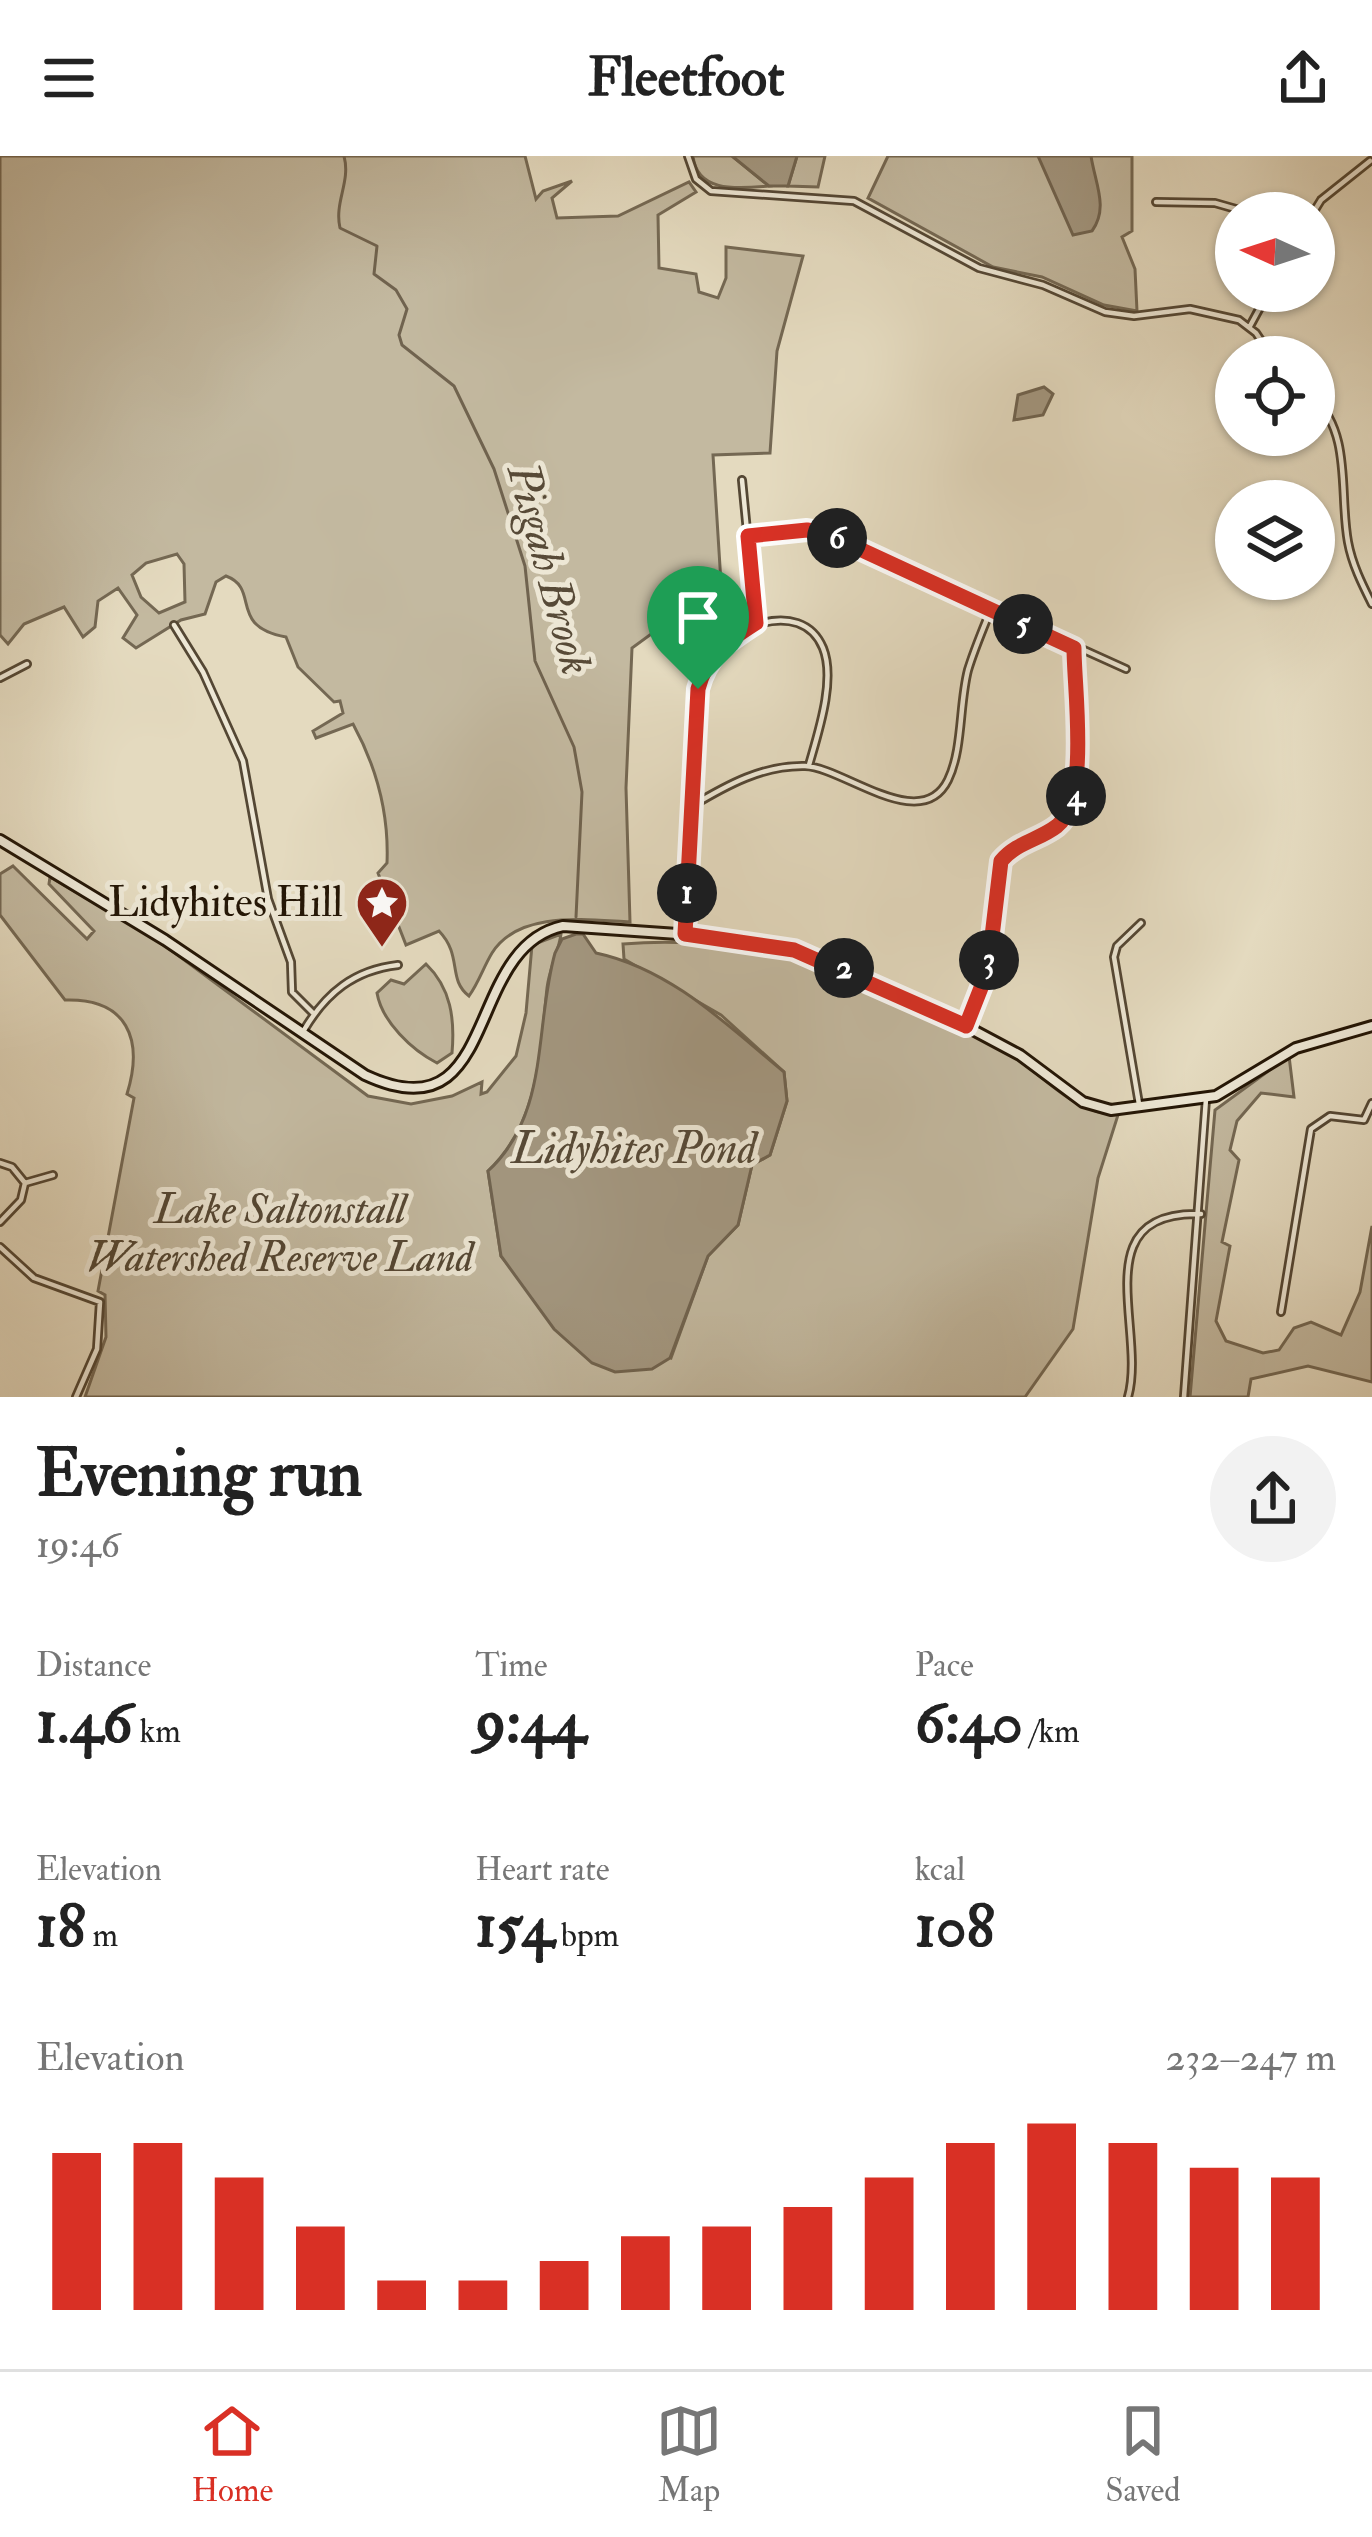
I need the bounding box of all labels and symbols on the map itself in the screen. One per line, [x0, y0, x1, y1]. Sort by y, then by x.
north arrow [1215, 192, 1335, 312]
water label: Pisgah Brook [494, 456, 604, 681]
pin: 6 [807, 508, 867, 568]
pin [647, 566, 749, 689]
pin: 5 [993, 594, 1053, 654]
pin: 4 [1046, 766, 1106, 826]
pin: 1 [657, 863, 717, 923]
place icon: Lidyhites Hill [354, 875, 410, 949]
place label: Lidyhites Hill [108, 877, 343, 929]
pin: 3 [959, 930, 1019, 990]
pin: 2 [814, 938, 874, 998]
water label: Lidyhites Pond [509, 1121, 760, 1177]
park label: Lake Saltonstall Watershed Reserve Land [86, 1184, 476, 1284]

